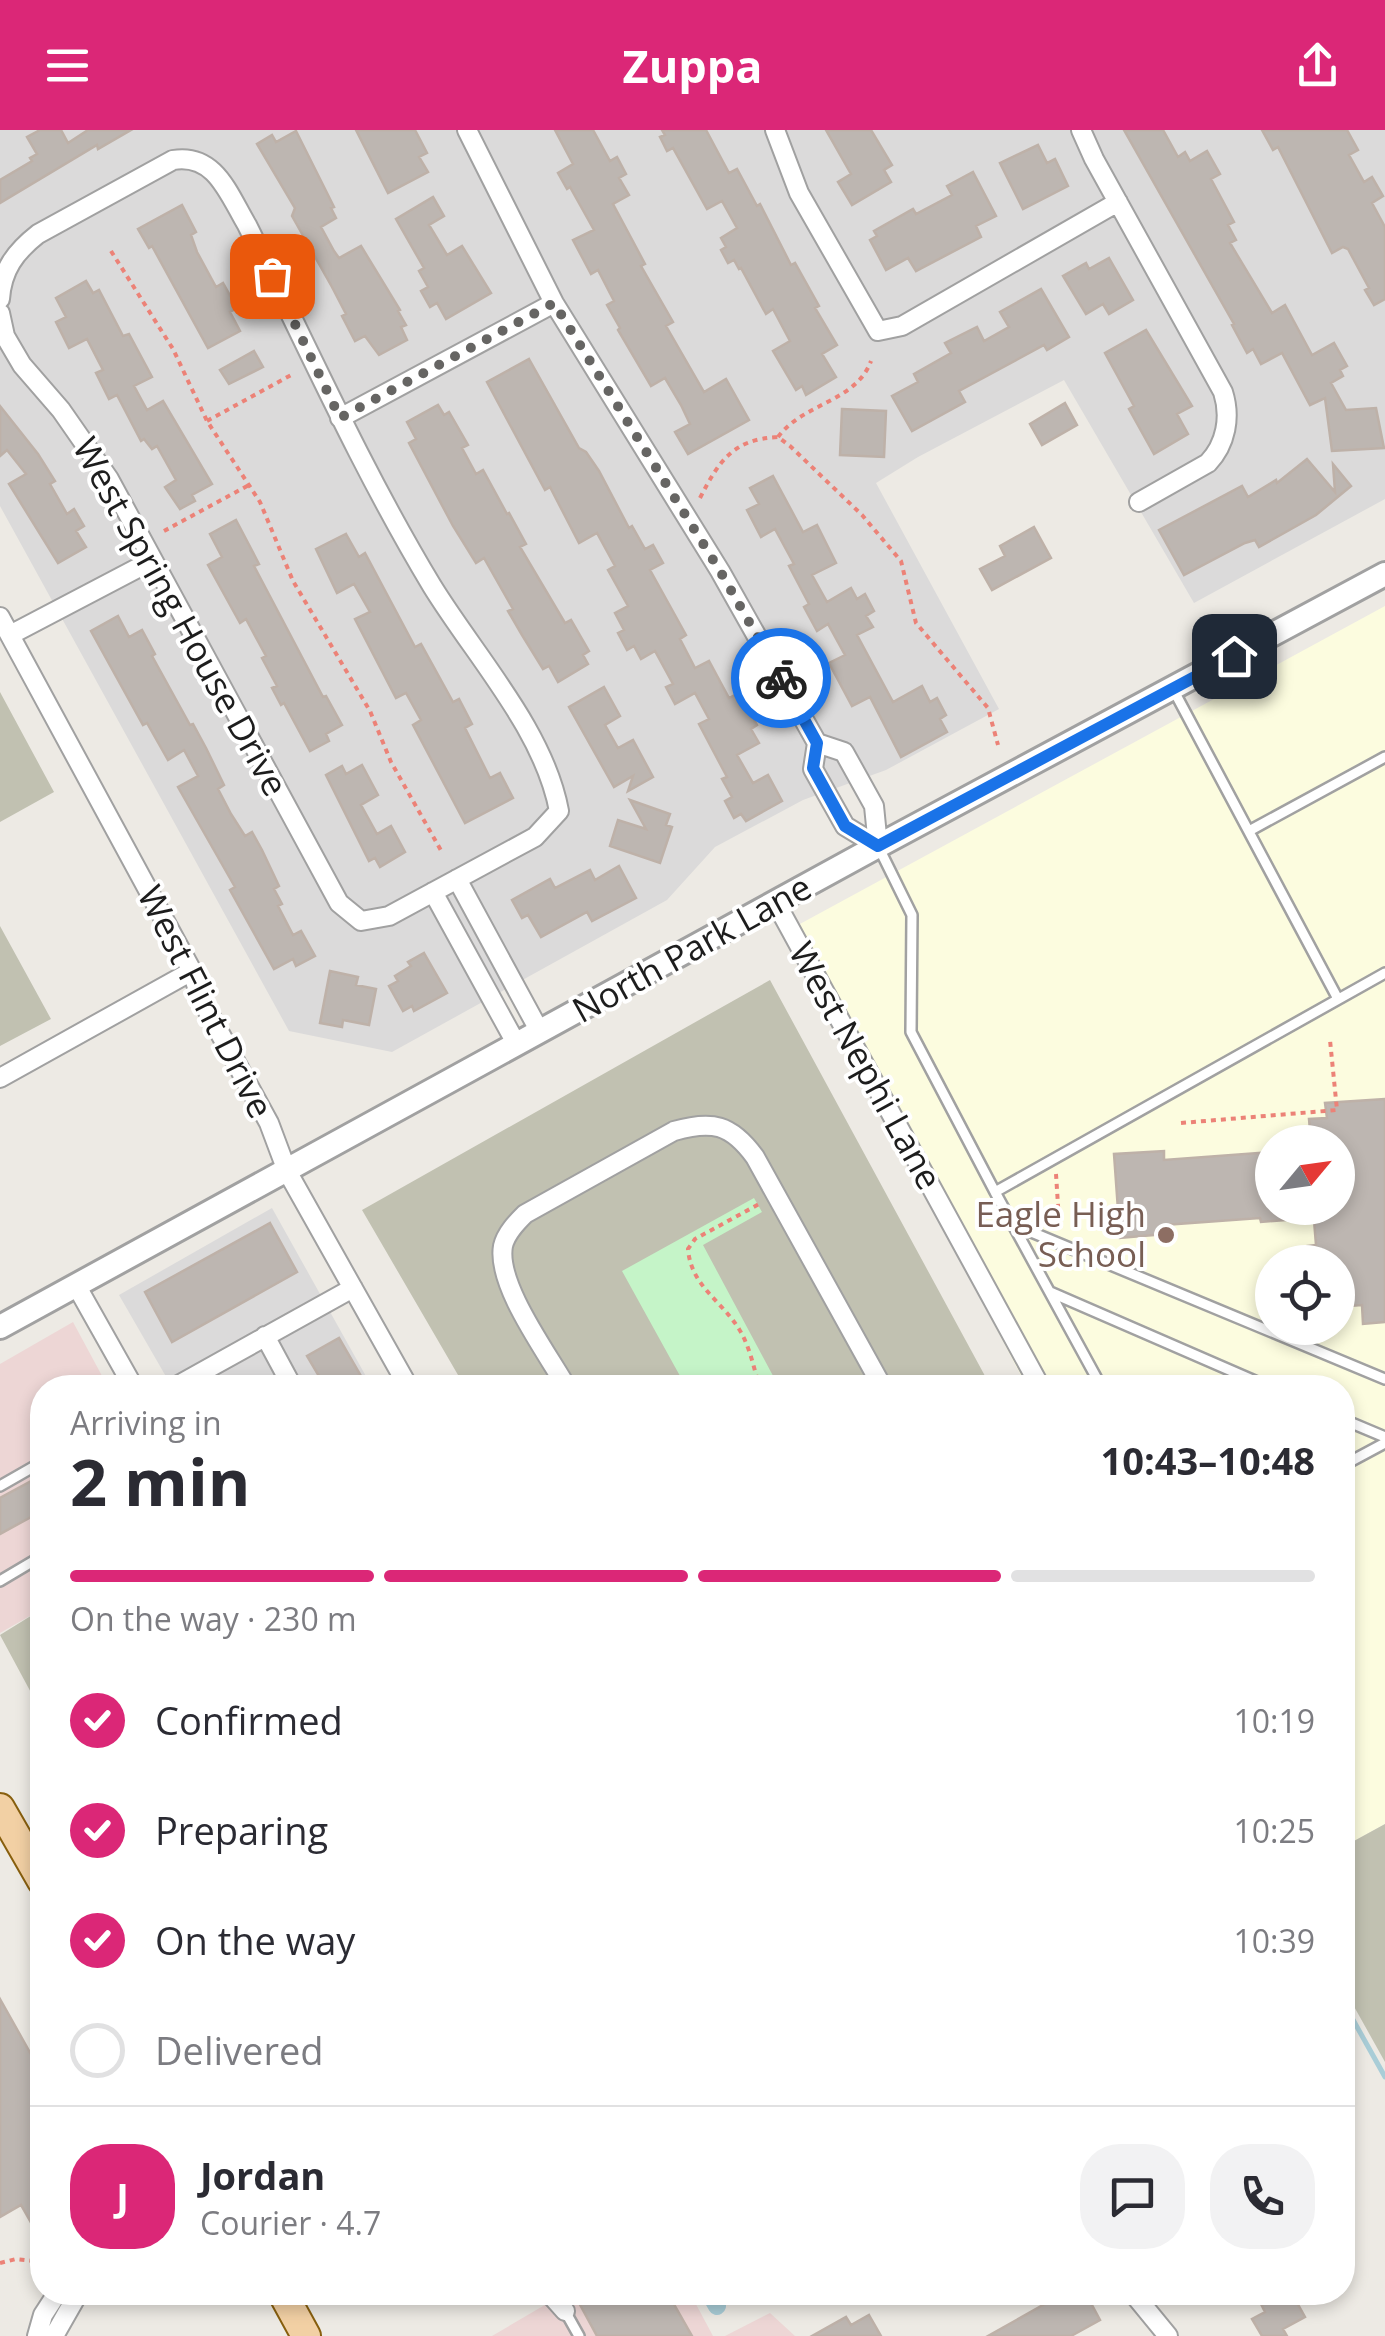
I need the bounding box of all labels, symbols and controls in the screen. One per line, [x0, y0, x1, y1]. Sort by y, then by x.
text: Zuppa [623, 35, 762, 96]
icon: menu [40, 38, 95, 93]
icon: share [1290, 38, 1345, 93]
pin [230, 234, 315, 319]
icon: bag [245, 249, 300, 304]
street label: West Spring House Drive [63, 429, 300, 804]
pin [1192, 614, 1277, 699]
courier [731, 628, 831, 728]
icon: home [1207, 629, 1262, 684]
icon: bike [754, 651, 809, 706]
street label: North Park Lane [564, 863, 819, 1033]
street label: West Flint Drive [128, 877, 285, 1125]
street label: West Nephi Lane [779, 933, 954, 1197]
north arrow [1255, 1125, 1355, 1225]
map controls [1255, 1125, 1355, 1345]
place label: Eagle High School [975, 1190, 1146, 1277]
marker: Eagle High School [1155, 1224, 1177, 1246]
button: locate [1255, 1245, 1355, 1345]
text: Arriving in [70, 1401, 222, 1444]
text: 10:43–10:48 [1101, 1434, 1315, 1486]
text: 2 min [70, 1437, 250, 1525]
text: On the way · 230 m [70, 1597, 357, 1640]
icon: check [70, 1693, 125, 1748]
text: Confirmed [155, 1694, 343, 1746]
text: 10:19 [1233, 1699, 1315, 1742]
icon: check [70, 1803, 125, 1858]
text: Preparing [155, 1804, 328, 1856]
text: 10:25 [1233, 1809, 1315, 1852]
icon: check [70, 1913, 125, 1968]
text: On the way [155, 1914, 355, 1966]
text: 10:39 [1233, 1919, 1315, 1962]
text: Delivered [155, 2024, 324, 2076]
button: chat [1080, 2144, 1185, 2249]
button: phone [1210, 2144, 1315, 2249]
text: Jordan [200, 2149, 325, 2201]
text: J [116, 2170, 129, 2222]
text: Courier · 4.7 [200, 2201, 381, 2244]

